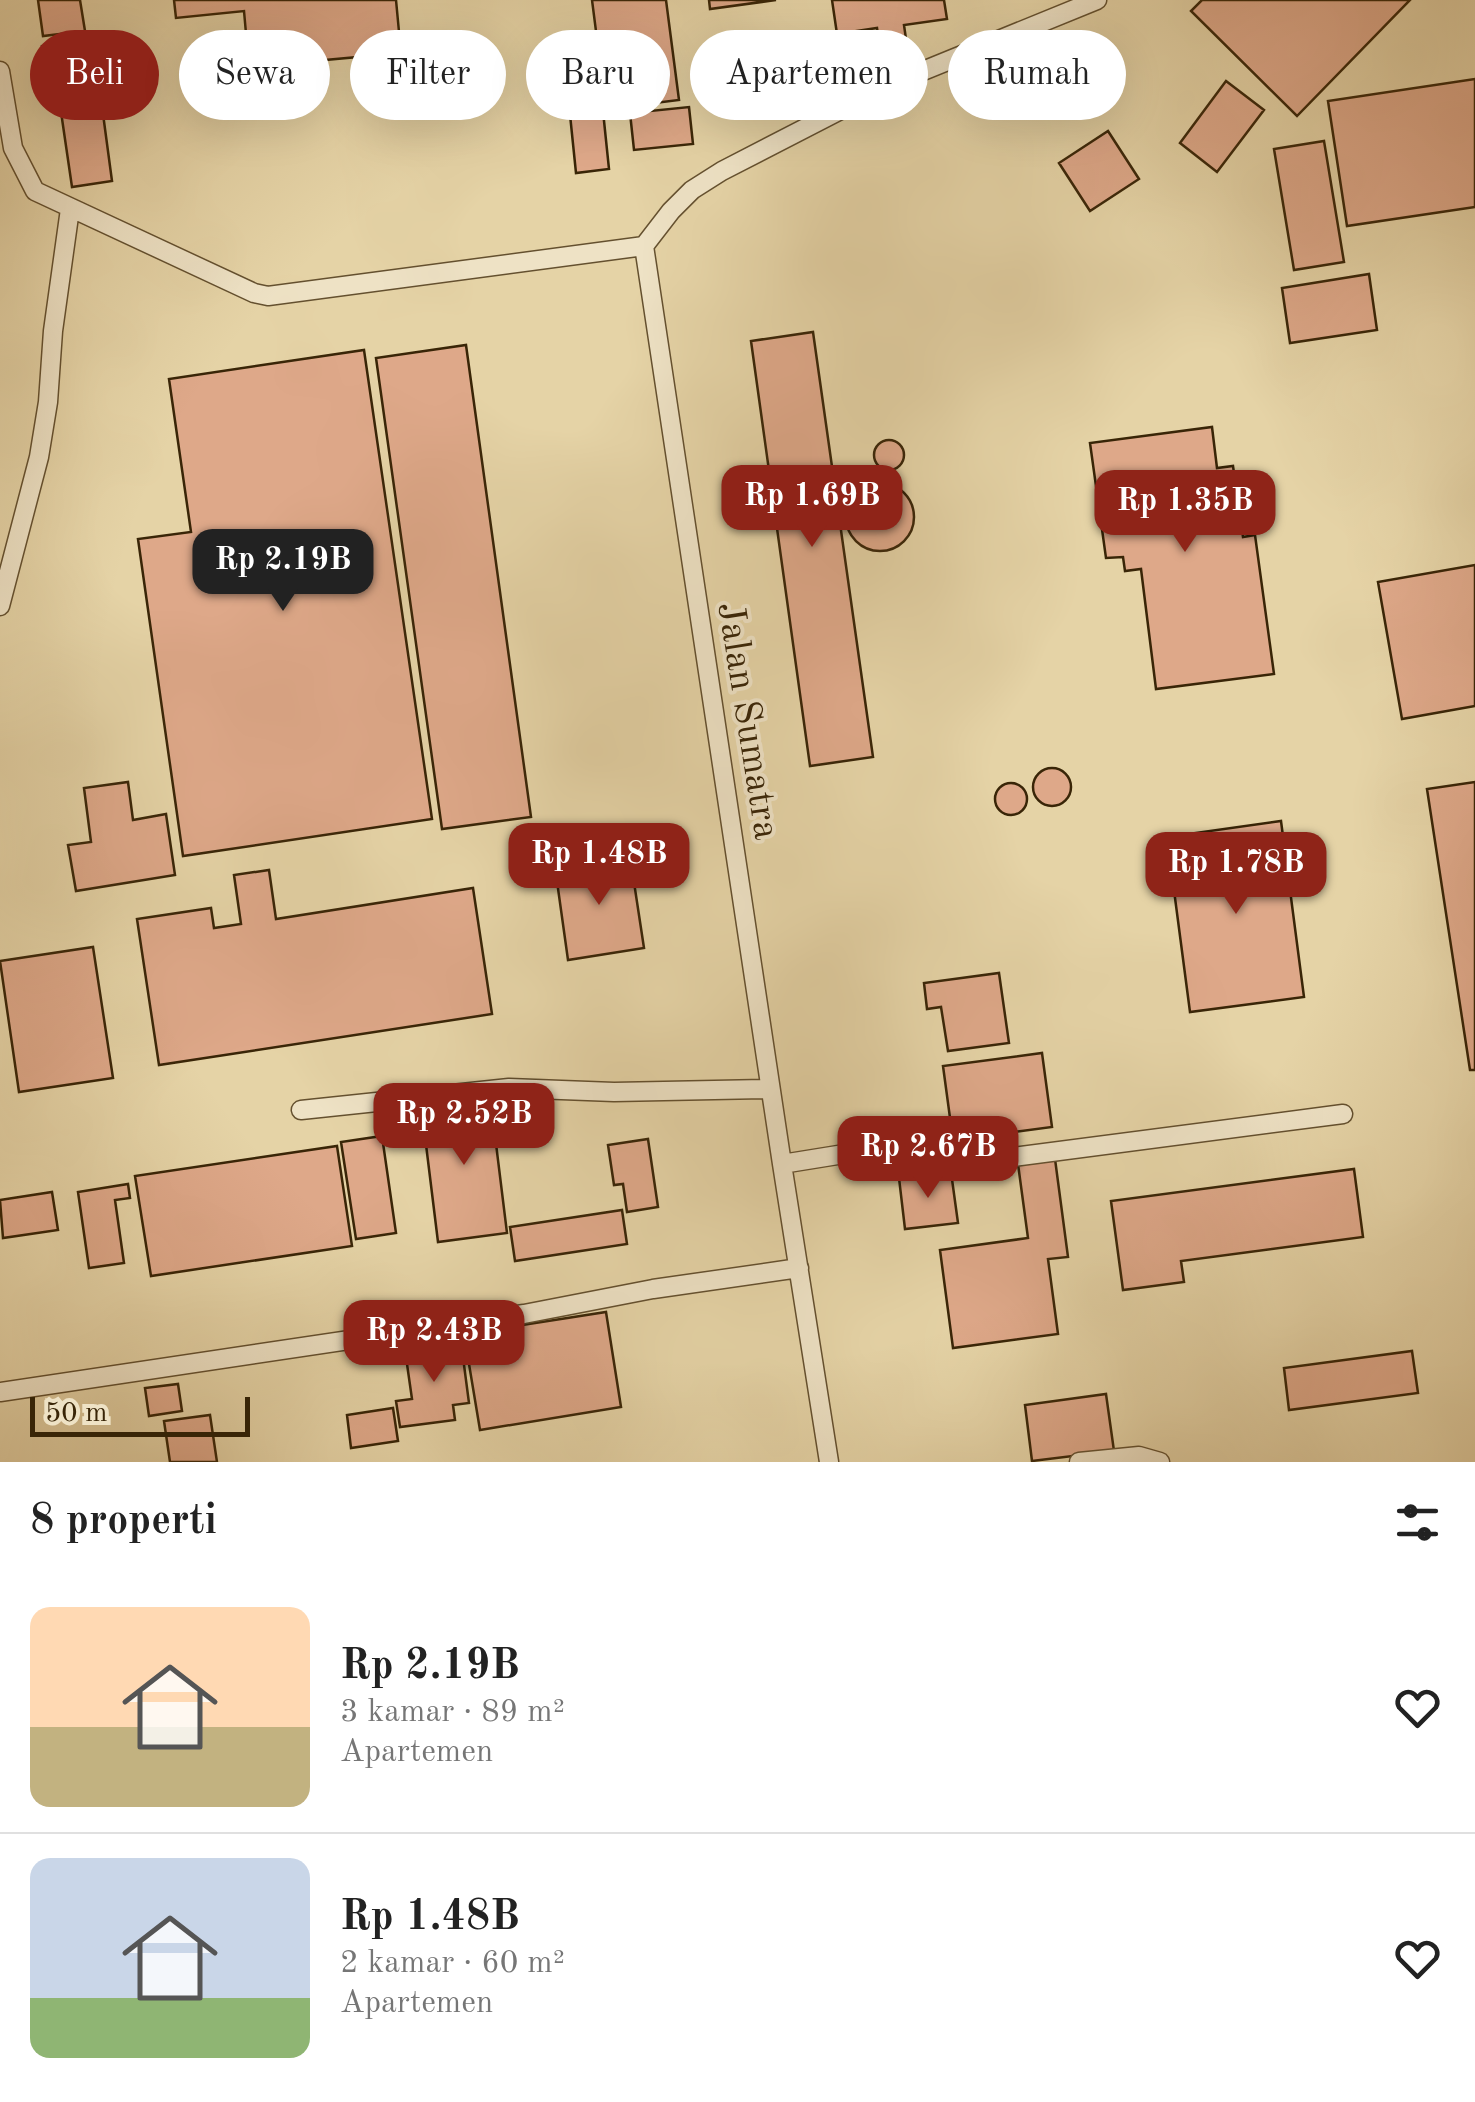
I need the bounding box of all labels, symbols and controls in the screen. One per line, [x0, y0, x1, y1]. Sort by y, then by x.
chip: Beli [30, 30, 159, 120]
chip: Sewa [179, 30, 330, 120]
chip: Filter [350, 30, 506, 120]
chip: Baru [526, 30, 670, 120]
chip: Apartemen [690, 30, 928, 120]
chip: Rumah [948, 30, 1126, 120]
pin: Rp 1.69B [709, 465, 915, 550]
pin: Rp 1.35B [1082, 470, 1288, 555]
text: Rp 1.69B [743, 481, 881, 513]
text: Rp 1.35B [1116, 486, 1254, 518]
pin: Rp 2.19B [180, 529, 386, 614]
text: Rp 2.19B [214, 545, 352, 577]
street label: Jalan Sumatra [709, 600, 785, 843]
pin: Rp 1.48B [496, 823, 702, 908]
pin: Rp 1.78B [1133, 832, 1339, 917]
text: Rp 1.48B [530, 839, 668, 871]
text: Rp 1.78B [1167, 848, 1305, 880]
pin: Rp 2.52B [361, 1083, 567, 1168]
text: Rp 2.52B [395, 1099, 533, 1131]
pin: Rp 2.67B [825, 1116, 1031, 1201]
text: Rp 2.67B [859, 1132, 997, 1164]
pin: Rp 2.43B [331, 1300, 537, 1385]
text: Rp 2.43B [365, 1316, 503, 1348]
scale bar [30, 1392, 250, 1436]
text: 50 m [45, 1400, 108, 1428]
icon: filters [1390, 1495, 1445, 1550]
text: 8 properti [30, 1501, 217, 1543]
text: Rp 2.19B [340, 1646, 520, 1688]
icon: home [110, 1647, 230, 1767]
icon: heart [1390, 1680, 1445, 1735]
text: 3 kamar · 89 m² [340, 1697, 565, 1729]
text: Apartemen [340, 1737, 493, 1769]
text: Rp 1.48B [340, 1897, 520, 1939]
icon: home [110, 1898, 230, 2018]
icon: heart [1390, 1931, 1445, 1986]
text: 2 kamar · 60 m² [340, 1948, 565, 1980]
text: Apartemen [340, 1988, 493, 2020]

